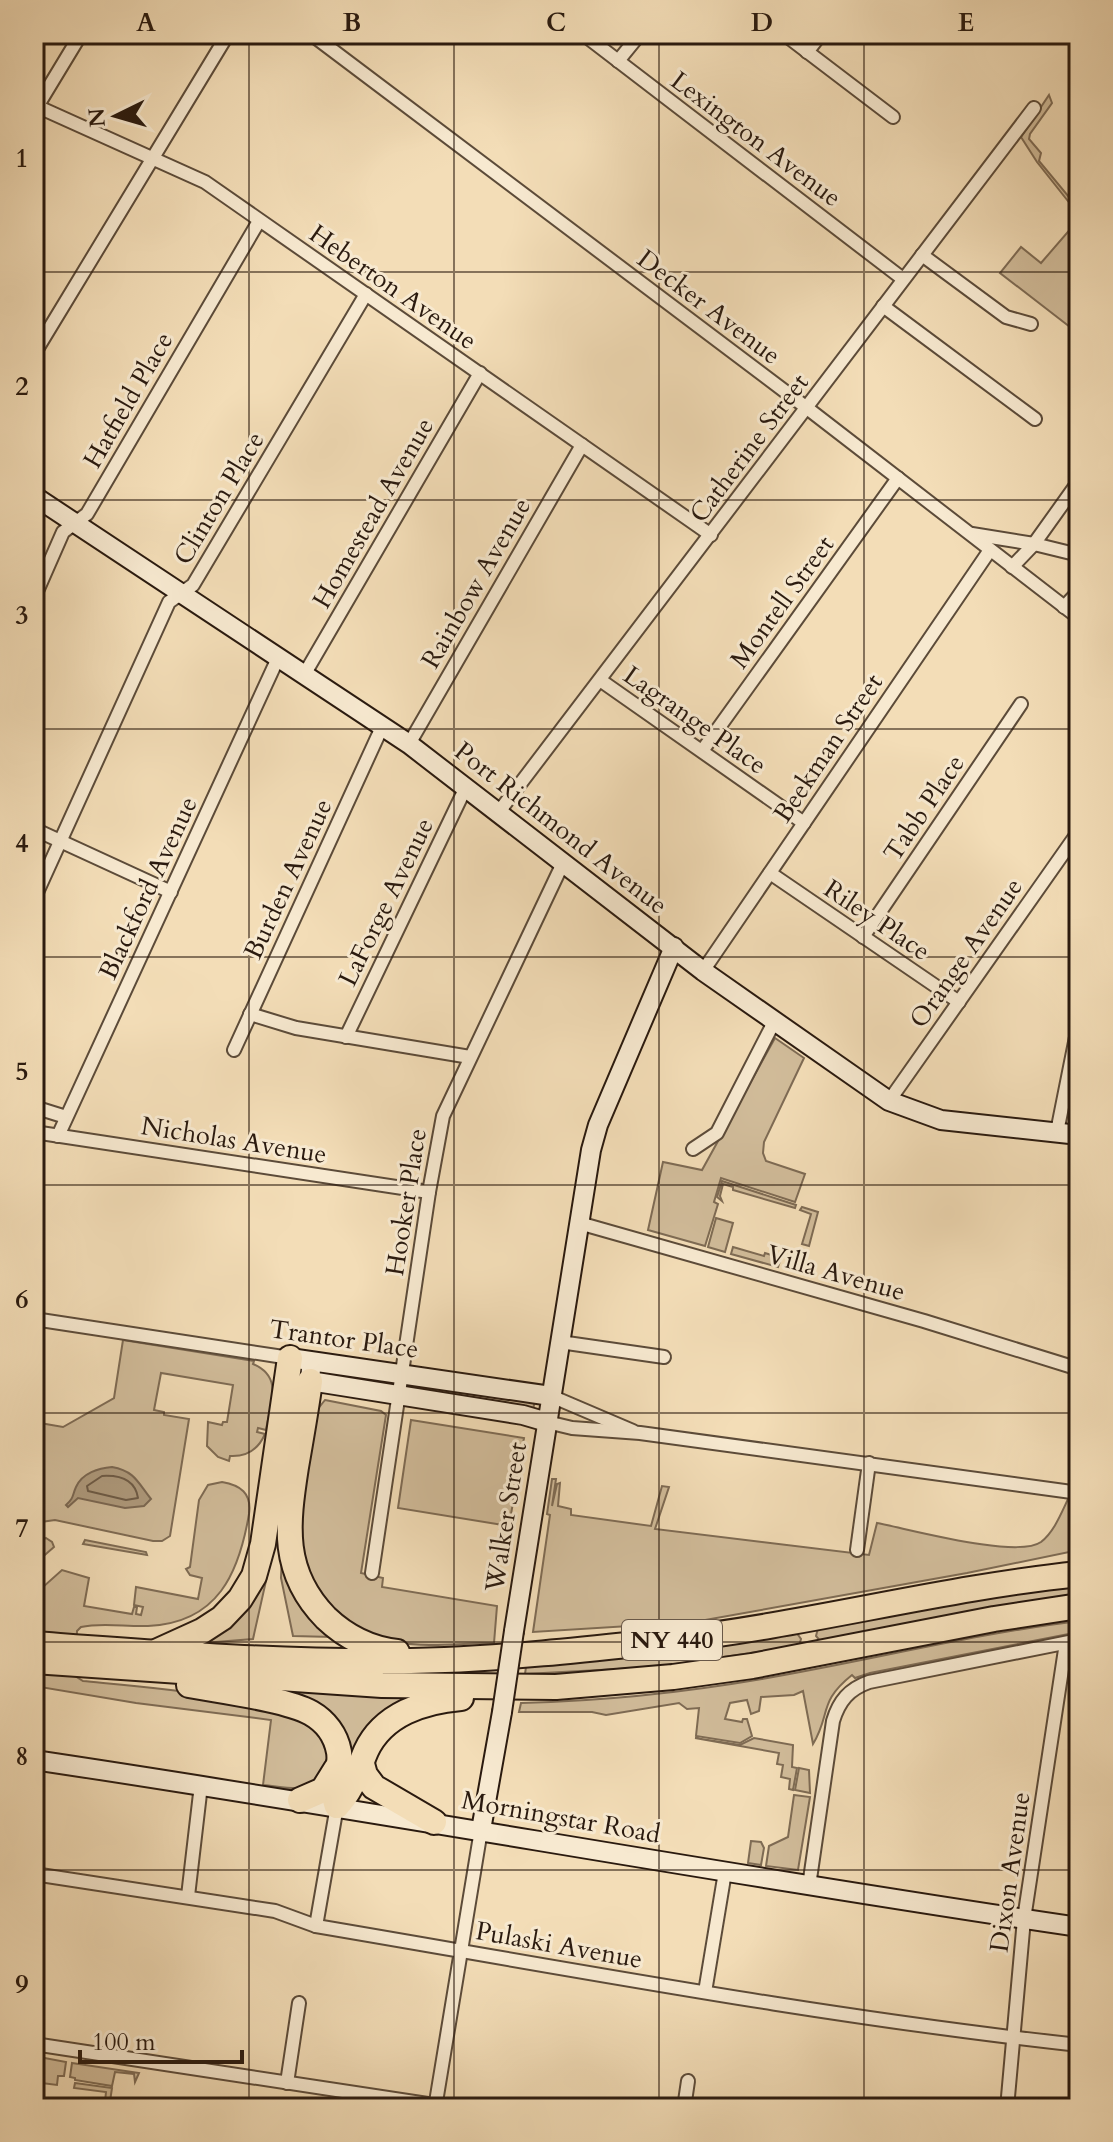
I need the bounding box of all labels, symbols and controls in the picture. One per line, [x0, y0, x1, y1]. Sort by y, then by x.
text: A [136, 5, 156, 40]
text: B [343, 5, 361, 40]
text: C [546, 5, 566, 40]
text: D [751, 5, 773, 40]
text: E [958, 5, 974, 40]
street label: Lexington Avenue [663, 63, 849, 215]
north arrow [76, 76, 156, 156]
text: N [81, 107, 113, 128]
text: 1 [15, 141, 29, 176]
street label: Heberton Avenue [302, 216, 484, 358]
street label: Decker Avenue [630, 241, 788, 373]
street label: Hatfield Place [75, 325, 181, 475]
street label: Catherine Street [681, 366, 817, 530]
text: 2 [15, 369, 29, 404]
street label: Homestead Avenue [304, 411, 442, 615]
street label: Clinton Place [166, 425, 272, 571]
street label: Rainbow Avenue [413, 491, 539, 675]
street label: Montell Street [722, 529, 842, 675]
text: 3 [15, 598, 29, 633]
street label: Lagrange Place [616, 658, 774, 782]
street label: Beekman Street [765, 667, 891, 829]
street label: Port Richmond Avenue [447, 734, 675, 922]
street label: Tabb Place [875, 748, 973, 868]
street label: Blackford Avenue [90, 791, 206, 985]
street label: Burden Avenue [236, 793, 340, 965]
street label: LaForge Avenue [330, 812, 442, 992]
text: 4 [15, 826, 29, 861]
street label: Orange Avenue [901, 871, 1031, 1035]
street label: Riley Place [817, 872, 937, 968]
text: 5 [15, 1054, 29, 1089]
street label: Nicholas Avenue [139, 1108, 329, 1172]
street label: Hooker Place [377, 1126, 435, 1278]
street label: Villa Avenue [763, 1237, 909, 1309]
text: 6 [15, 1282, 29, 1317]
street label: Trantor Place [267, 1311, 421, 1367]
street label: Walker Street [477, 1440, 535, 1595]
text: 7 [15, 1511, 29, 1546]
road number: NY 440 [622, 1620, 722, 1660]
text: 8 [15, 1739, 29, 1774]
street label: Morningstar Road [459, 1782, 663, 1852]
street label: Dixon Avenue [981, 1790, 1039, 1954]
street label: Pulaski Avenue [473, 1913, 645, 1977]
text: 9 [15, 1967, 29, 2002]
scale bar [80, 2014, 242, 2064]
text: 100 m [92, 2026, 156, 2059]

